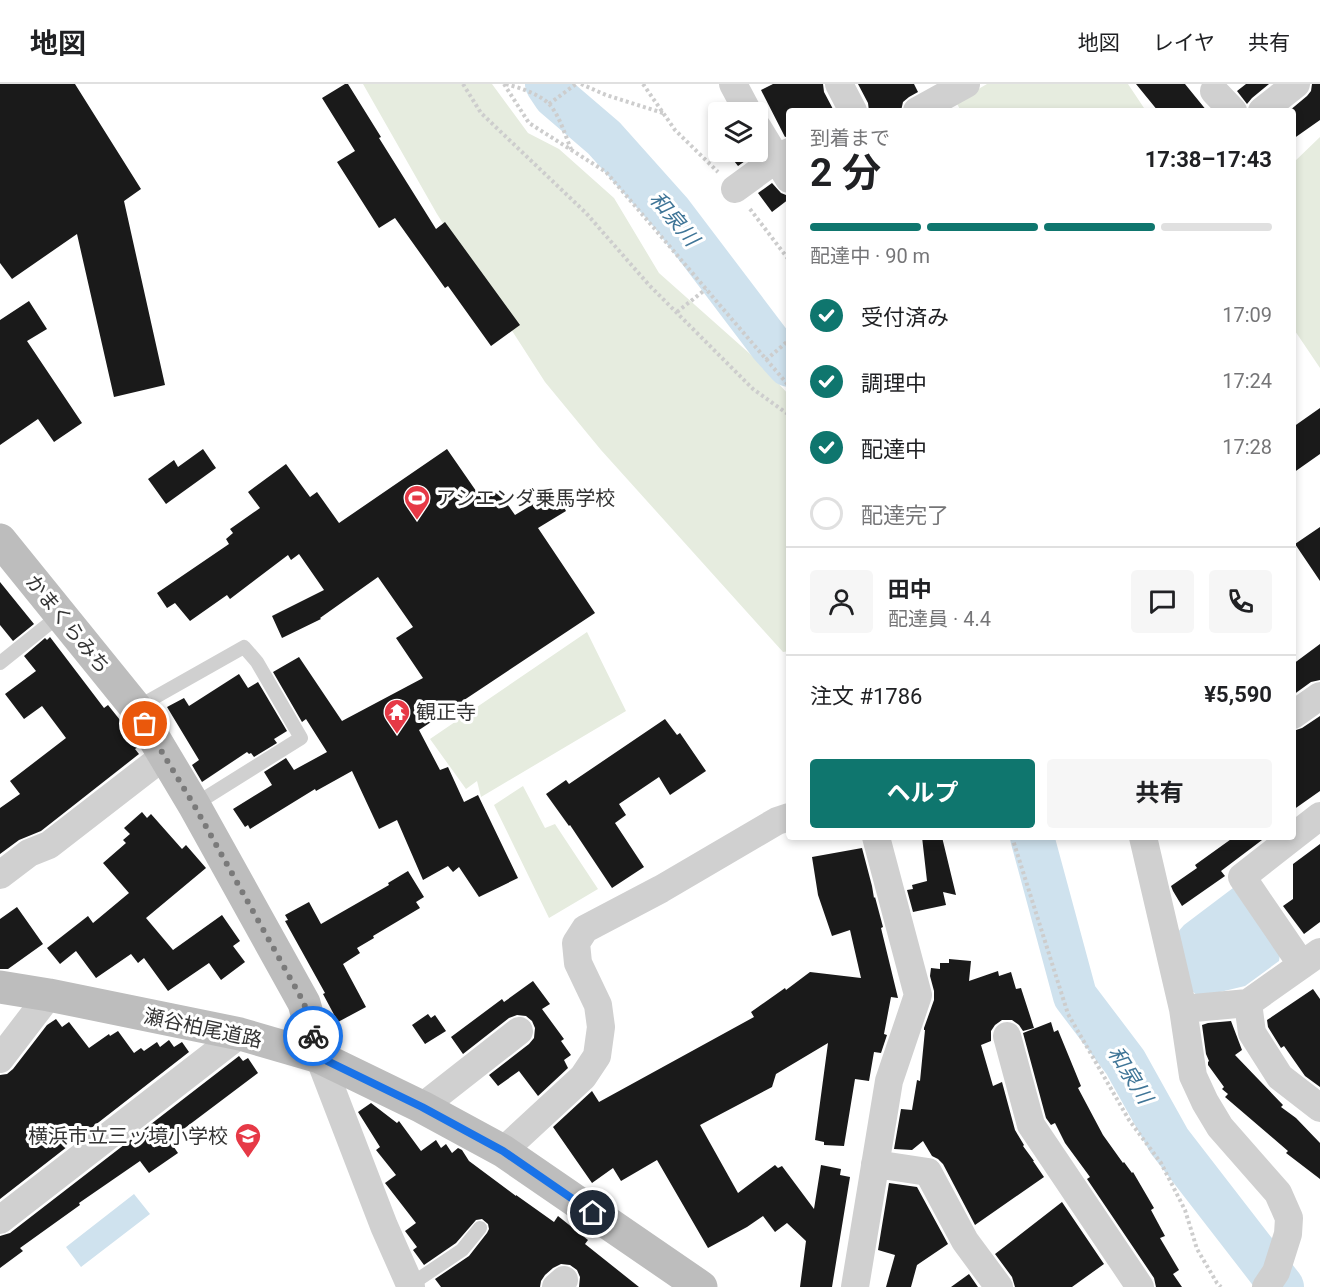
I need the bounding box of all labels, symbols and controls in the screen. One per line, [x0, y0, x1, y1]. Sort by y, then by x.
text: 地図 [30, 27, 86, 60]
text: 地図 [1078, 31, 1120, 55]
text: レイヤ [1153, 31, 1215, 55]
text: 共有 [1248, 31, 1290, 55]
map controls [708, 102, 768, 162]
button: layers [708, 102, 768, 162]
text: 到着まで [810, 126, 890, 150]
text: 17:38–17:43 [1145, 147, 1272, 172]
text: 2 分 [810, 150, 881, 196]
water label: 和泉川 [645, 187, 705, 252]
text: 配達中 · 90 m [810, 244, 930, 268]
icon: check [810, 299, 843, 332]
text: 17:09 [1222, 303, 1272, 327]
text: 受付済み [861, 305, 949, 330]
icon: check [810, 365, 843, 398]
text: 17:24 [1222, 369, 1272, 393]
text: 調理中 [861, 371, 927, 396]
icon: check [810, 431, 843, 464]
text: 17:28 [1222, 435, 1272, 459]
text: 配達中 [861, 437, 927, 462]
sports icon: アシエンダ乗馬学校 [402, 483, 432, 521]
place label: アシエンダ乗馬学校 [436, 486, 615, 510]
text: 配達完了 [861, 503, 949, 528]
street label: かまくらみち [21, 570, 115, 678]
button: person [810, 570, 873, 633]
button: chat [1131, 570, 1194, 633]
button: phone [1209, 570, 1272, 633]
text: 田中 [888, 577, 932, 602]
text: 配達員 · 4.4 [888, 607, 991, 631]
text: ¥5,590 [1204, 682, 1272, 707]
text: 注文 #1786 [810, 684, 922, 709]
temple icon: 観正寺 [382, 697, 412, 735]
pin [119, 698, 170, 749]
place label: 観正寺 [416, 700, 476, 724]
icon: bag [128, 707, 161, 740]
button: ヘルプ [810, 759, 1035, 828]
button: 共有 [1047, 759, 1272, 828]
street label: 瀬谷柏尾道路 [142, 1004, 264, 1052]
courier [283, 1006, 343, 1066]
icon: bike [297, 1020, 330, 1053]
water label: 和泉川 [1103, 1042, 1158, 1110]
school or university icon: 横浜市立三ッ境小学校 [233, 1121, 263, 1159]
place label: 横浜市立三ッ境小学校 [28, 1124, 228, 1148]
pin [567, 1187, 618, 1238]
icon: home [576, 1196, 609, 1229]

